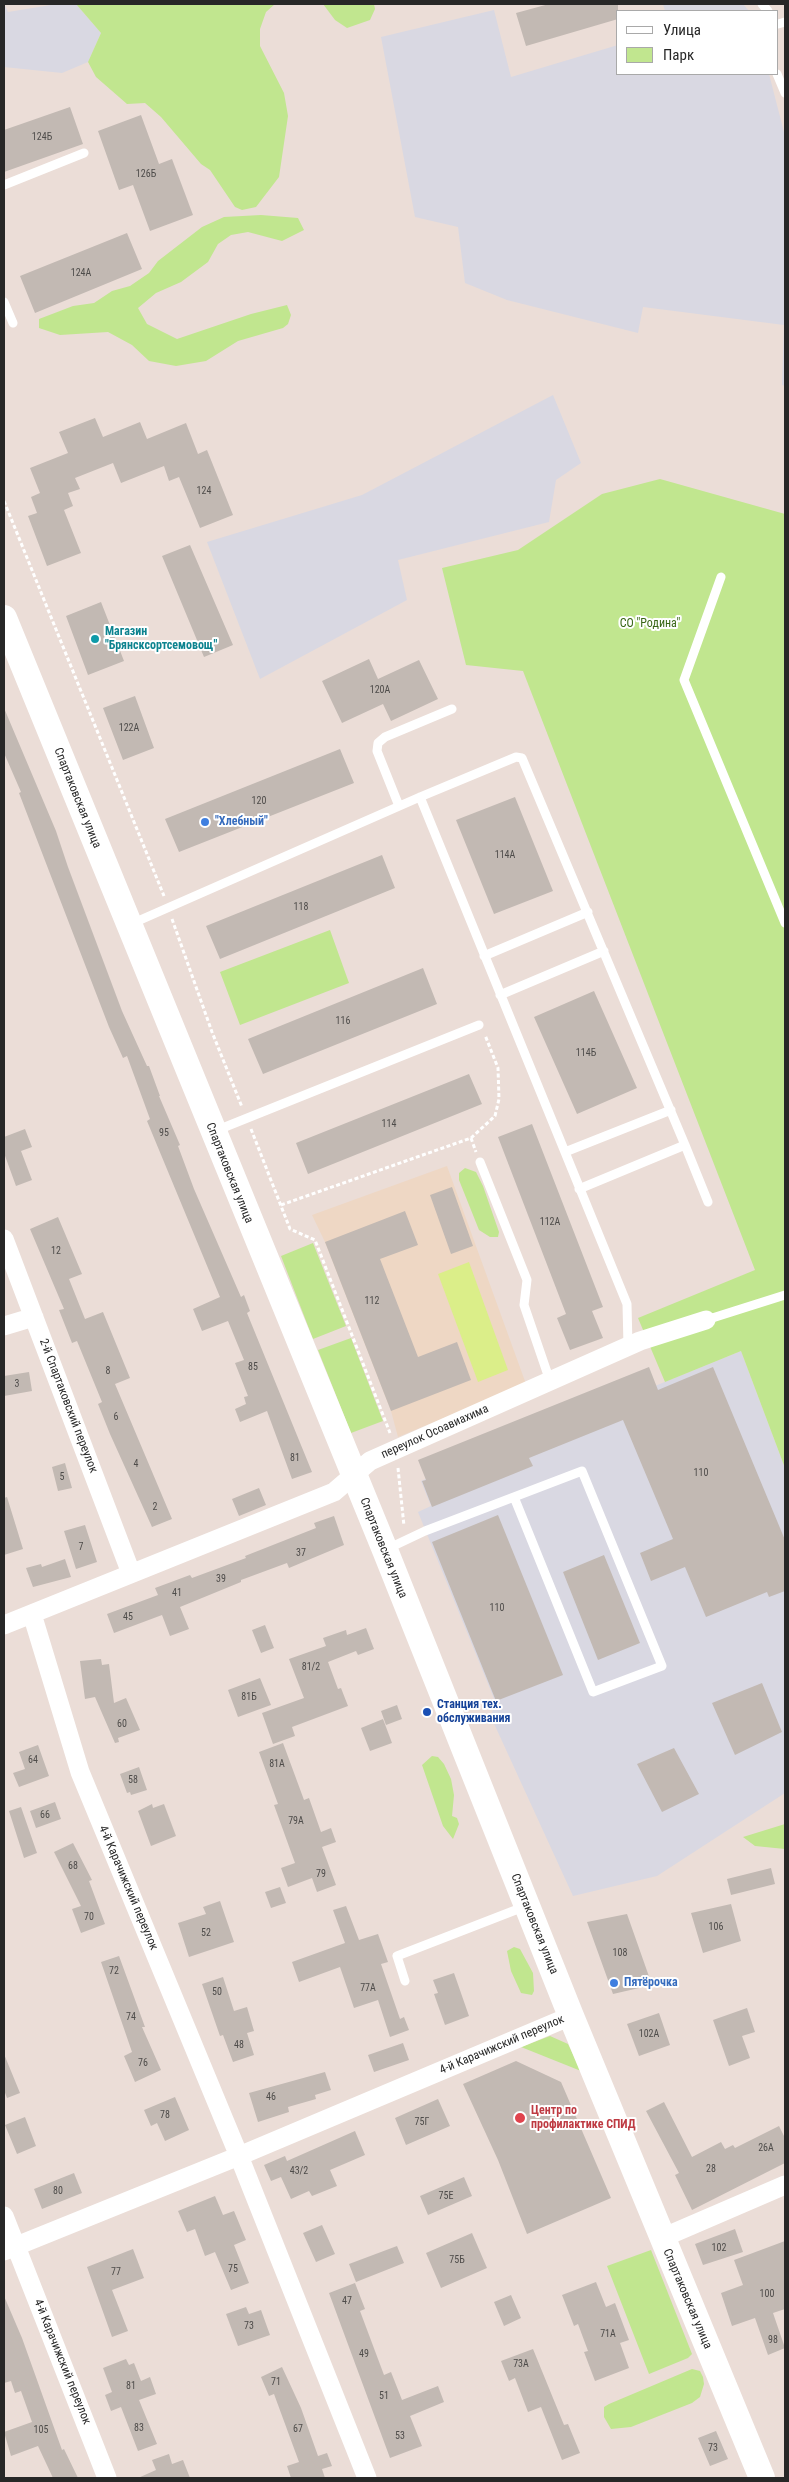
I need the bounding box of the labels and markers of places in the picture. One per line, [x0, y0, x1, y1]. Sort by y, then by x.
place label: Магазин "Брянсксортсемовощ" [105, 625, 217, 653]
marker: Магазин "Брянсксортсемовощ" [89, 633, 101, 645]
place label: "Хлебный" [215, 815, 268, 829]
marker: "Хлебный" [199, 816, 211, 828]
place label: Станция тех. обслуживания [437, 1698, 510, 1726]
marker: Станция тех. обслуживания [421, 1706, 433, 1718]
place label: Пятёрочка [624, 1976, 678, 1990]
marker: Пятёрочка [608, 1977, 620, 1989]
place label: Центр по профилактике СПИД [531, 2104, 636, 2132]
marker: Центр по профилактике СПИД [513, 2111, 527, 2125]

